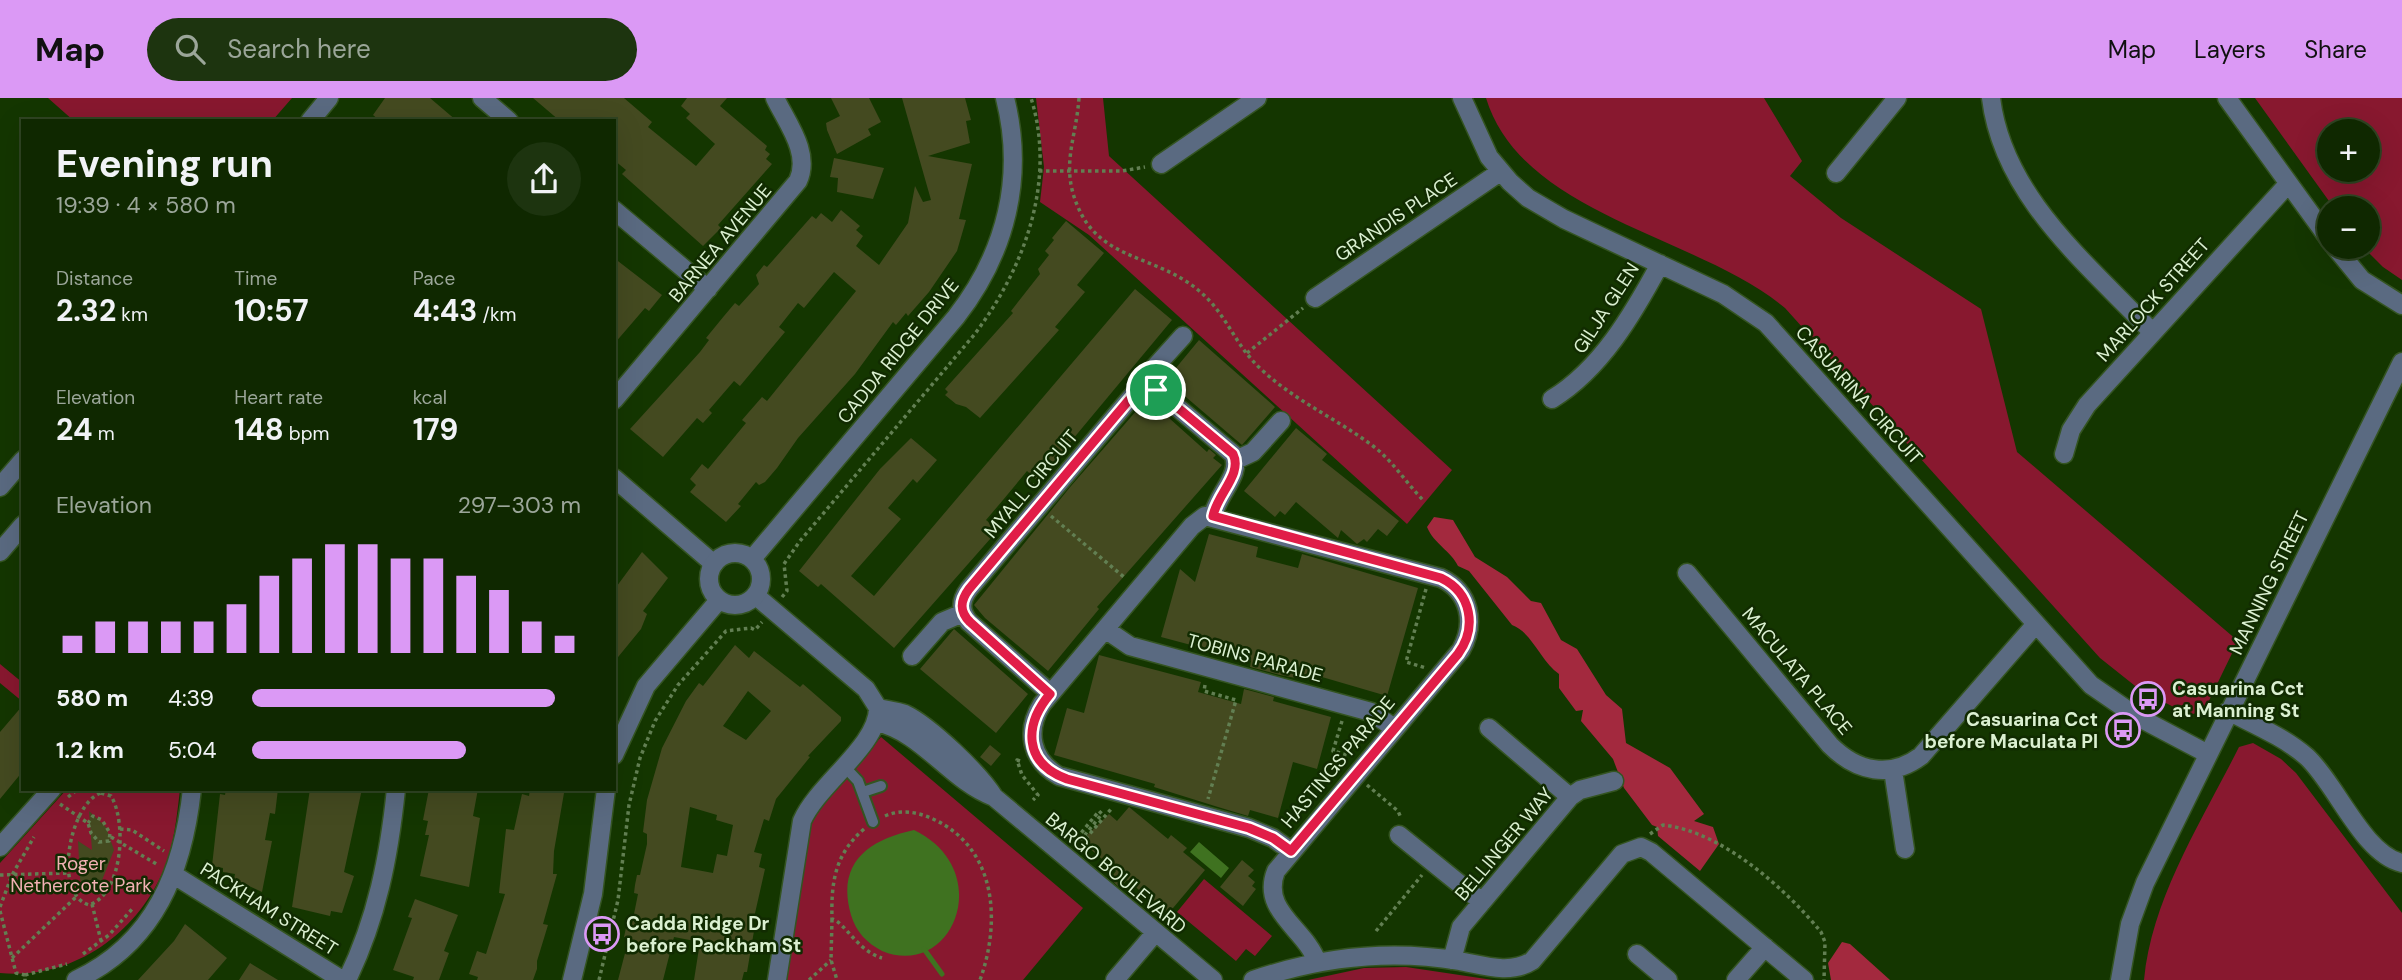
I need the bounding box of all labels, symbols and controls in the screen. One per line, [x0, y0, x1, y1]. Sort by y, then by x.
search box [147, 18, 637, 81]
text: Map [35, 28, 105, 71]
icon: search [171, 30, 209, 68]
text: Search here [227, 32, 371, 66]
text: Map [2108, 34, 2156, 65]
text: Layers [2194, 34, 2266, 65]
text: Share [2304, 34, 2367, 65]
map controls [2317, 119, 2380, 259]
button: + [2317, 119, 2380, 182]
text: Evening run [56, 139, 273, 189]
button: share [507, 142, 581, 216]
street label: GRANDIS PLACE [1330, 167, 1462, 267]
street label: BARNEA AVENUE [663, 179, 777, 307]
text: 19:39 · 4 × 580 m [56, 190, 236, 220]
button: − [2317, 196, 2380, 259]
street label: MARLOCK STREET [2091, 233, 2215, 367]
street label: GILJA GLEN [1567, 258, 1645, 358]
text: Distance [56, 266, 133, 291]
text: Time [234, 266, 277, 291]
text: Pace [413, 266, 455, 291]
street label: CADDA RIDGE DRIVE [832, 273, 964, 429]
text: 2.32 [56, 291, 116, 330]
text: 10:57 [234, 291, 309, 330]
text: 4:43 [413, 291, 477, 330]
text: km [116, 302, 148, 327]
text: /km [477, 302, 516, 327]
street label: CASUARINA CIRCUIT [1790, 320, 1928, 470]
pin [1126, 360, 1186, 420]
icon: arrive [1137, 371, 1175, 409]
text: Elevation [56, 385, 135, 410]
text: Heart rate [234, 385, 323, 410]
text: kcal [413, 385, 447, 410]
text: 24 [56, 410, 93, 449]
text: 148 [234, 410, 284, 449]
text: 179 [413, 410, 458, 449]
text: m [93, 421, 115, 446]
text: bpm [284, 421, 330, 446]
street label: MYALL CIRCUIT [978, 424, 1084, 543]
text: Elevation [56, 490, 152, 520]
text: 297–303 m [458, 490, 581, 520]
street label: MANNING STREET [2223, 507, 2315, 659]
street label: MACULATA PLACE [1736, 602, 1858, 740]
street label: TOBINS PARADE [1184, 628, 1326, 688]
place label: Casuarina Cct at Manning St [2172, 676, 2304, 723]
bus stop icon: Casuarina Cct at Manning St [2129, 680, 2167, 718]
text: 580 m [56, 683, 128, 713]
text: 4:39 [168, 683, 214, 713]
street label: HASTINGS PARADE [1276, 691, 1400, 833]
place label: Casuarina Cct before Maculata Pl [1924, 707, 2098, 754]
bus stop icon: Casuarina Cct before Maculata Pl [2104, 711, 2142, 749]
text: 1.2 km [56, 735, 124, 765]
text: 5:04 [168, 735, 216, 765]
street label: BELLINGER WAY [1449, 782, 1559, 906]
street label: BARGO BOULEVARD [1040, 807, 1192, 939]
park label: Roger Nethercote Park [10, 851, 152, 898]
street label: PACKHAM STREET [196, 857, 343, 961]
place label: Cadda Ridge Dr before Packham St [626, 911, 801, 958]
bus stop icon: Cadda Ridge Dr before Packham St [583, 915, 621, 953]

